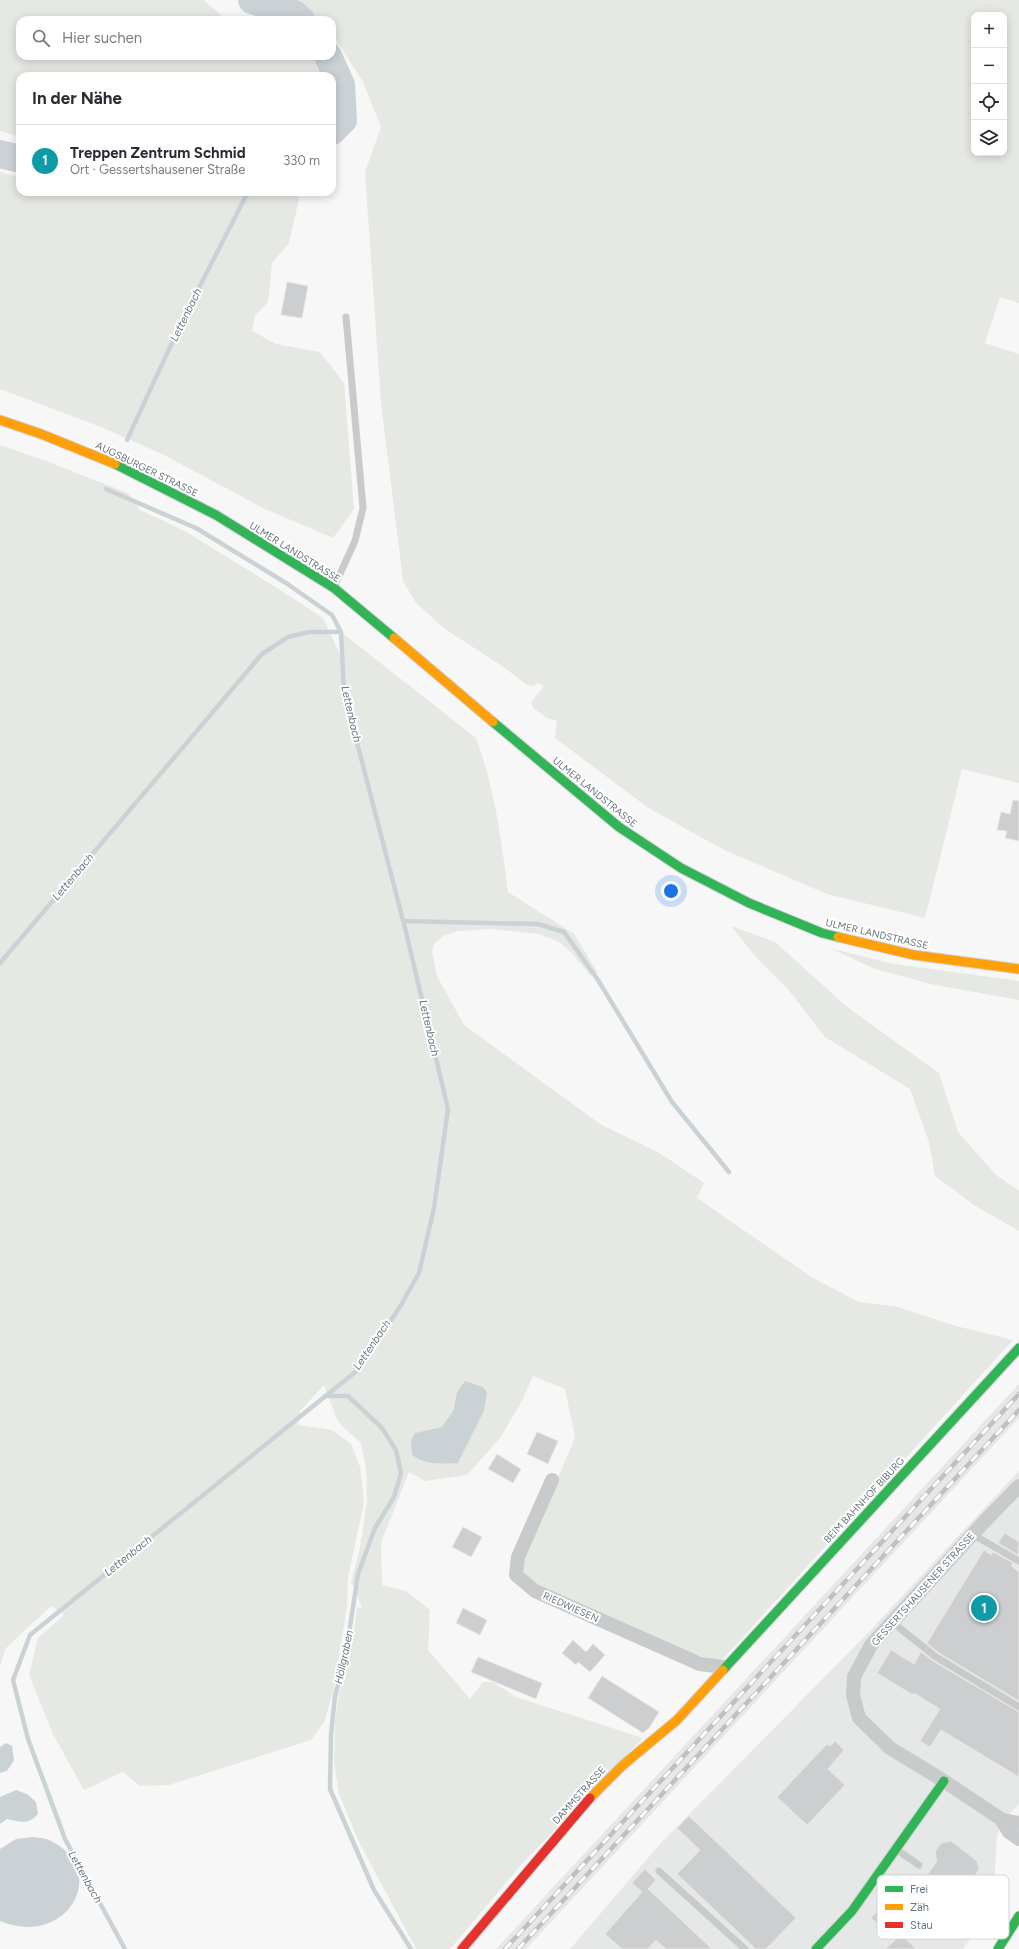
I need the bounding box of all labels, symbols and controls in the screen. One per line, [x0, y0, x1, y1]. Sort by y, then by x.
map controls [971, 12, 1007, 156]
button: + [971, 12, 1007, 48]
search box [16, 16, 336, 60]
icon: search [30, 27, 52, 49]
text: Hier suchen [62, 29, 142, 47]
button: − [971, 48, 1007, 84]
button: locate [971, 84, 1007, 120]
text: In der Nähe [32, 88, 122, 108]
button: layers [971, 120, 1007, 156]
text: Treppen Zentrum Schmid [70, 144, 246, 162]
text: 1 [42, 153, 48, 168]
text: 330 m [283, 153, 320, 168]
text: Ort · Gessertshausener Straße [70, 162, 245, 177]
water label: Lettenbach [168, 286, 204, 344]
street label: AUGSBURGER STRASSE [94, 439, 200, 499]
street label: ULMER LANDSTRASSE [247, 519, 343, 585]
water label: Lettenbach [338, 685, 364, 743]
street label: ULMER LANDSTRASSE [550, 754, 640, 830]
water label: Lettenbach [50, 851, 96, 903]
your location [661, 881, 681, 901]
street label: ULMER LANDSTRASSE [824, 916, 930, 952]
water label: Lettenbach [416, 999, 442, 1057]
water label: Lettenbach [351, 1318, 393, 1372]
street label: BEIM BAHNHOF BIBURG [821, 1454, 907, 1546]
street label: GESSERTSHAUSENER STRASSE [869, 1529, 977, 1648]
water label: Lettenbach [102, 1533, 154, 1579]
street label: RIEDWIESEN [541, 1589, 601, 1625]
pin: 1 [971, 1593, 997, 1623]
water label: Höllgraben [332, 1629, 356, 1685]
street label: DAMMSTRASSE [550, 1763, 608, 1827]
water label: Lettenbach [65, 1849, 105, 1905]
legend [877, 1875, 1009, 1939]
text: Frei [910, 1883, 928, 1896]
text: Zäh [910, 1901, 929, 1914]
text: Stau [910, 1919, 933, 1932]

